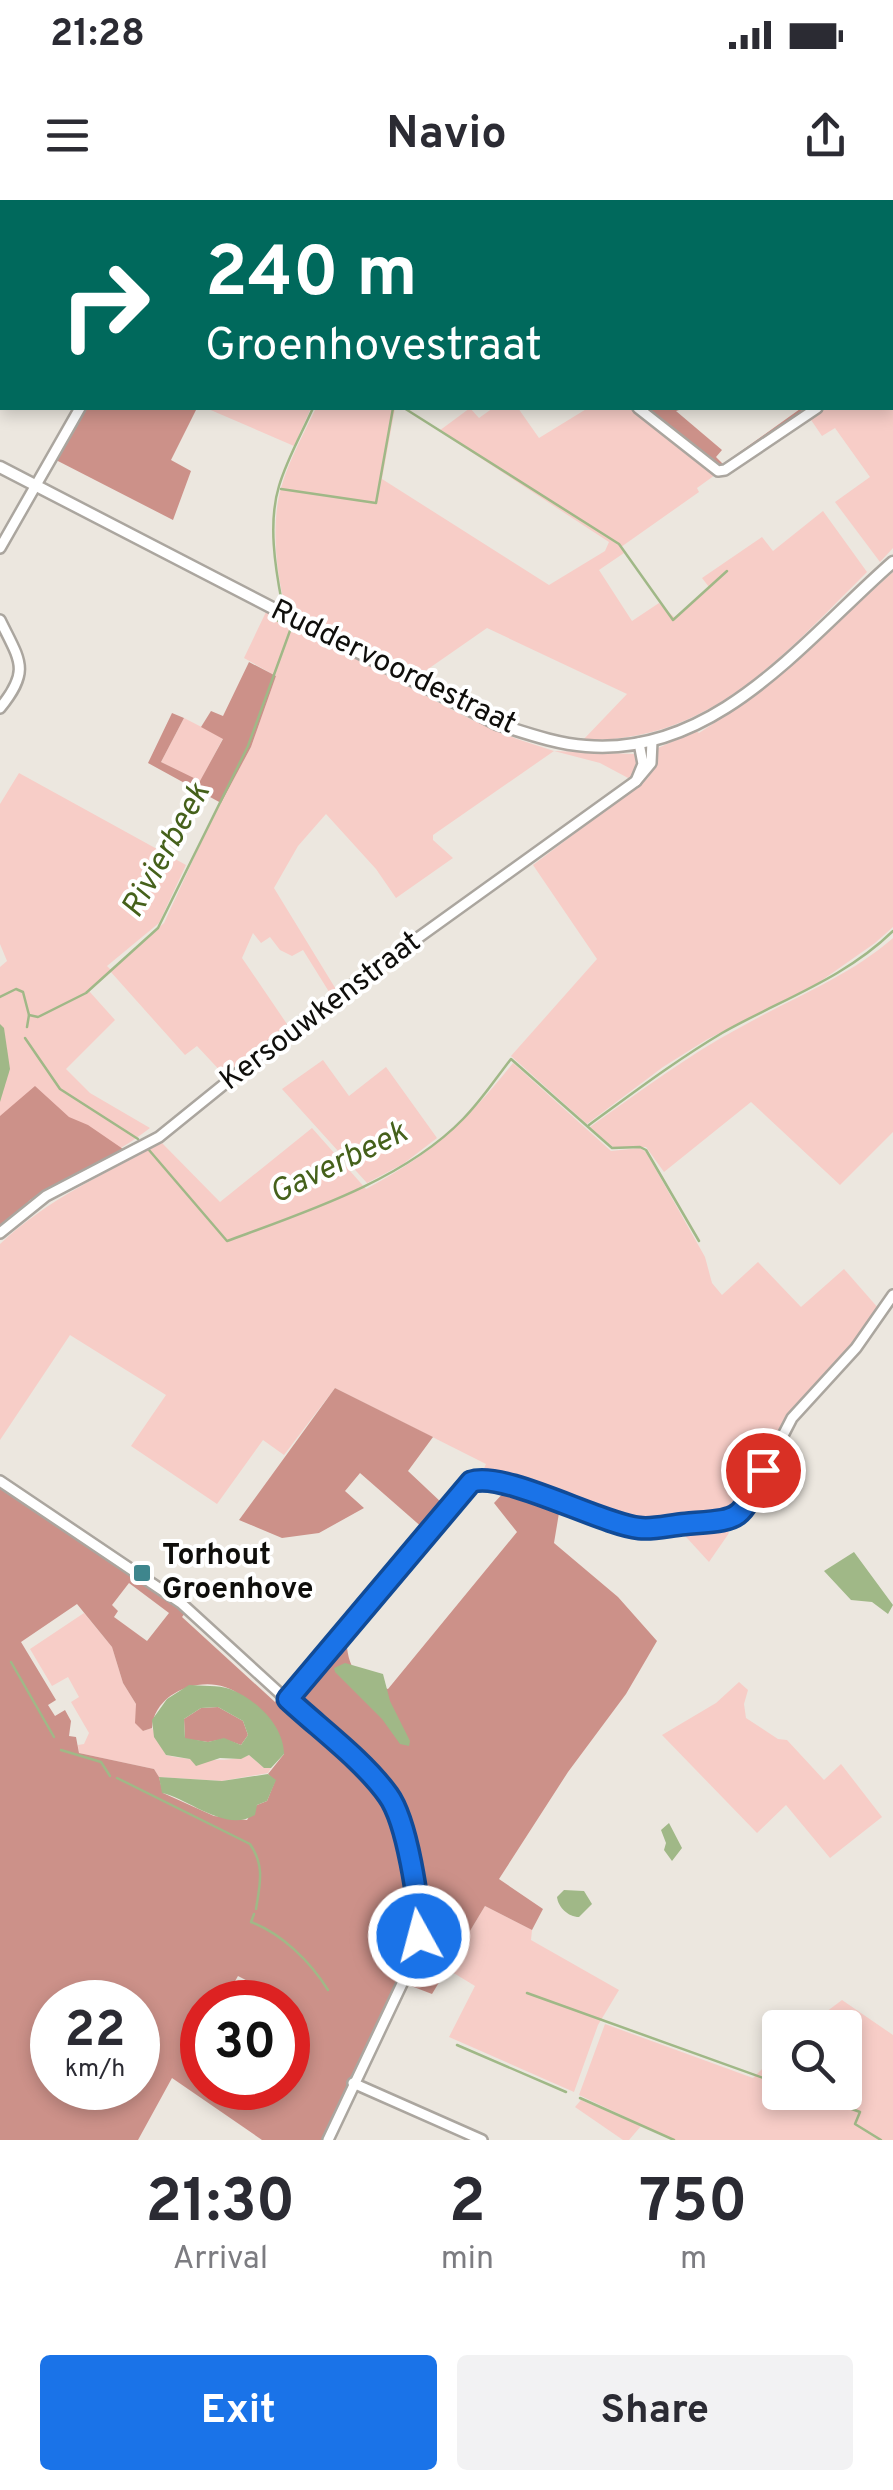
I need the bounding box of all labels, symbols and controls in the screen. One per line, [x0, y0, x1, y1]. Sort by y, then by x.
text: 21:28 [50, 11, 145, 60]
text: Navio [386, 107, 507, 164]
icon: menu [40, 108, 95, 163]
icon: share [798, 108, 853, 163]
text: 240 m [205, 232, 418, 321]
icon: right [40, 240, 170, 370]
text: Groenhovestraat [205, 319, 542, 376]
street label: Ruddervoordestraat [264, 593, 522, 743]
water label: Rivierbeek [114, 776, 221, 925]
street label: Kersouwkenstraat [213, 925, 429, 1099]
water label: Gaverbeek [264, 1113, 415, 1214]
pin [721, 1428, 806, 1513]
icon: arrive [736, 1443, 791, 1498]
place label: Torhout Groenhove [162, 1538, 313, 1609]
marker: Torhout Groenhove [131, 1562, 153, 1584]
position arrow [367, 1884, 471, 1988]
speed limit sign: 30 [180, 1980, 310, 2110]
text: 22 [64, 2001, 126, 2064]
map controls [762, 2010, 862, 2110]
button: search [762, 2010, 862, 2110]
text: km/h [65, 2054, 125, 2086]
text: 21:30 [145, 2167, 295, 2243]
text: 2 [449, 2167, 486, 2243]
text: 750 [639, 2167, 748, 2243]
text: Arrival [173, 2240, 268, 2280]
text: min [441, 2240, 494, 2280]
text: m [680, 2240, 707, 2280]
button: Exit [40, 2355, 437, 2470]
button: Share [457, 2355, 853, 2470]

